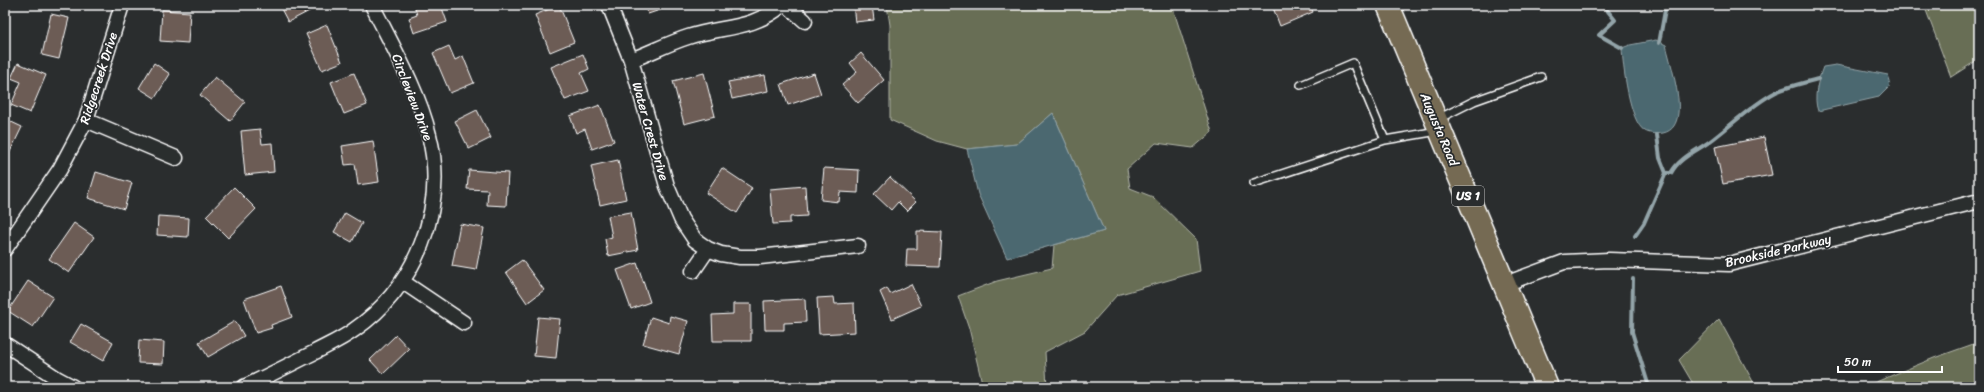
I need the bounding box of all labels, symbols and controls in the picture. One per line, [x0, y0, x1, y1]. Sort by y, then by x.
street label: Ridgecreek Drive [73, 29, 124, 127]
street label: Circleview Drive [385, 50, 440, 144]
street label: Water Crest Drive [625, 79, 676, 184]
street label: Augusta Road [1413, 88, 1466, 171]
road number: US 1 [1452, 186, 1484, 206]
street label: Brookside Parkway [1723, 227, 1834, 274]
scale bar [1838, 348, 1942, 374]
text: 50 m [1844, 351, 1871, 373]

